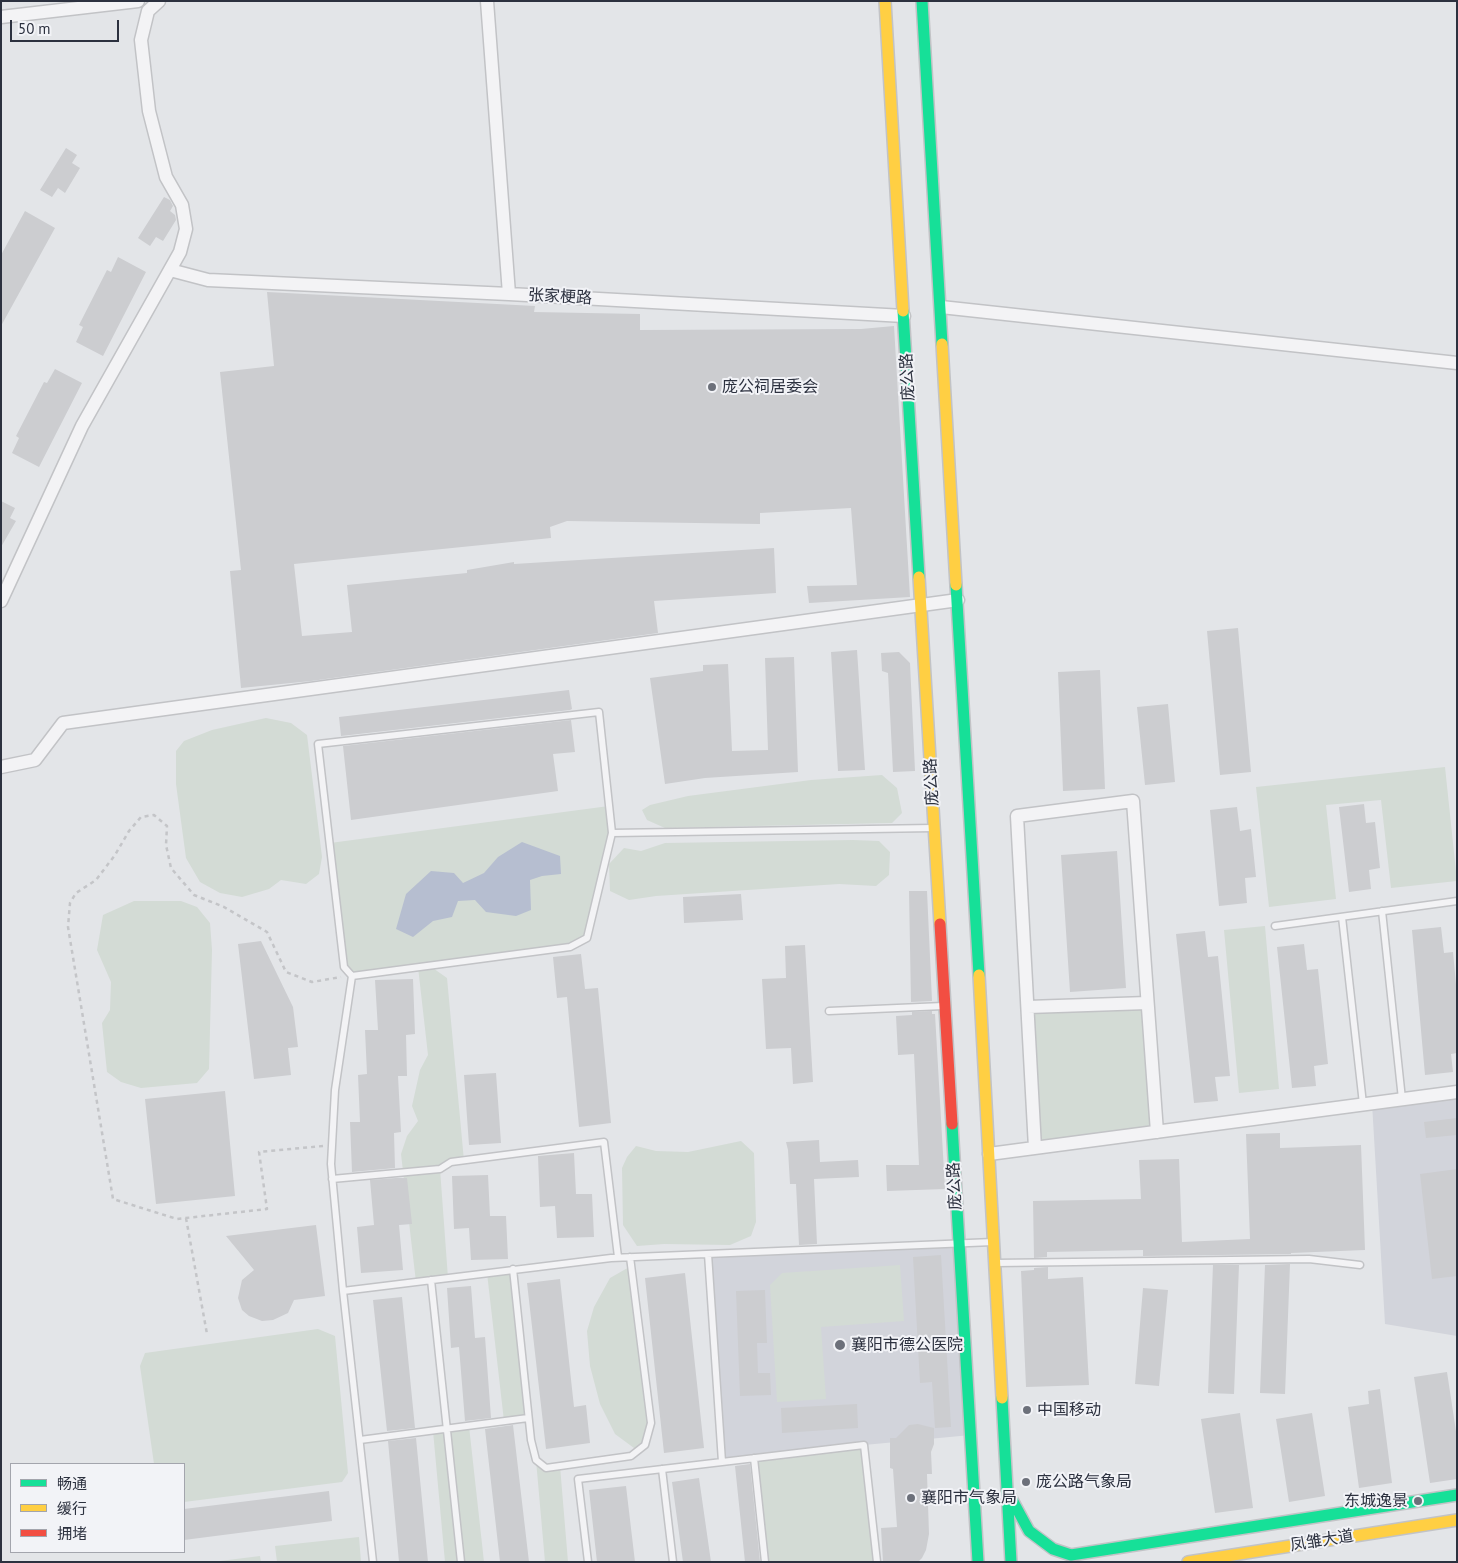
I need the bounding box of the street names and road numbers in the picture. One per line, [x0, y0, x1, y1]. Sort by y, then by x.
street label: 张家梗路 [528, 286, 592, 308]
street label: 庞公路 [897, 353, 919, 401]
street label: 庞公路 [921, 758, 943, 806]
street label: 庞公路 [944, 1162, 966, 1210]
street label: 凤雏大道 [1289, 1527, 1355, 1555]

